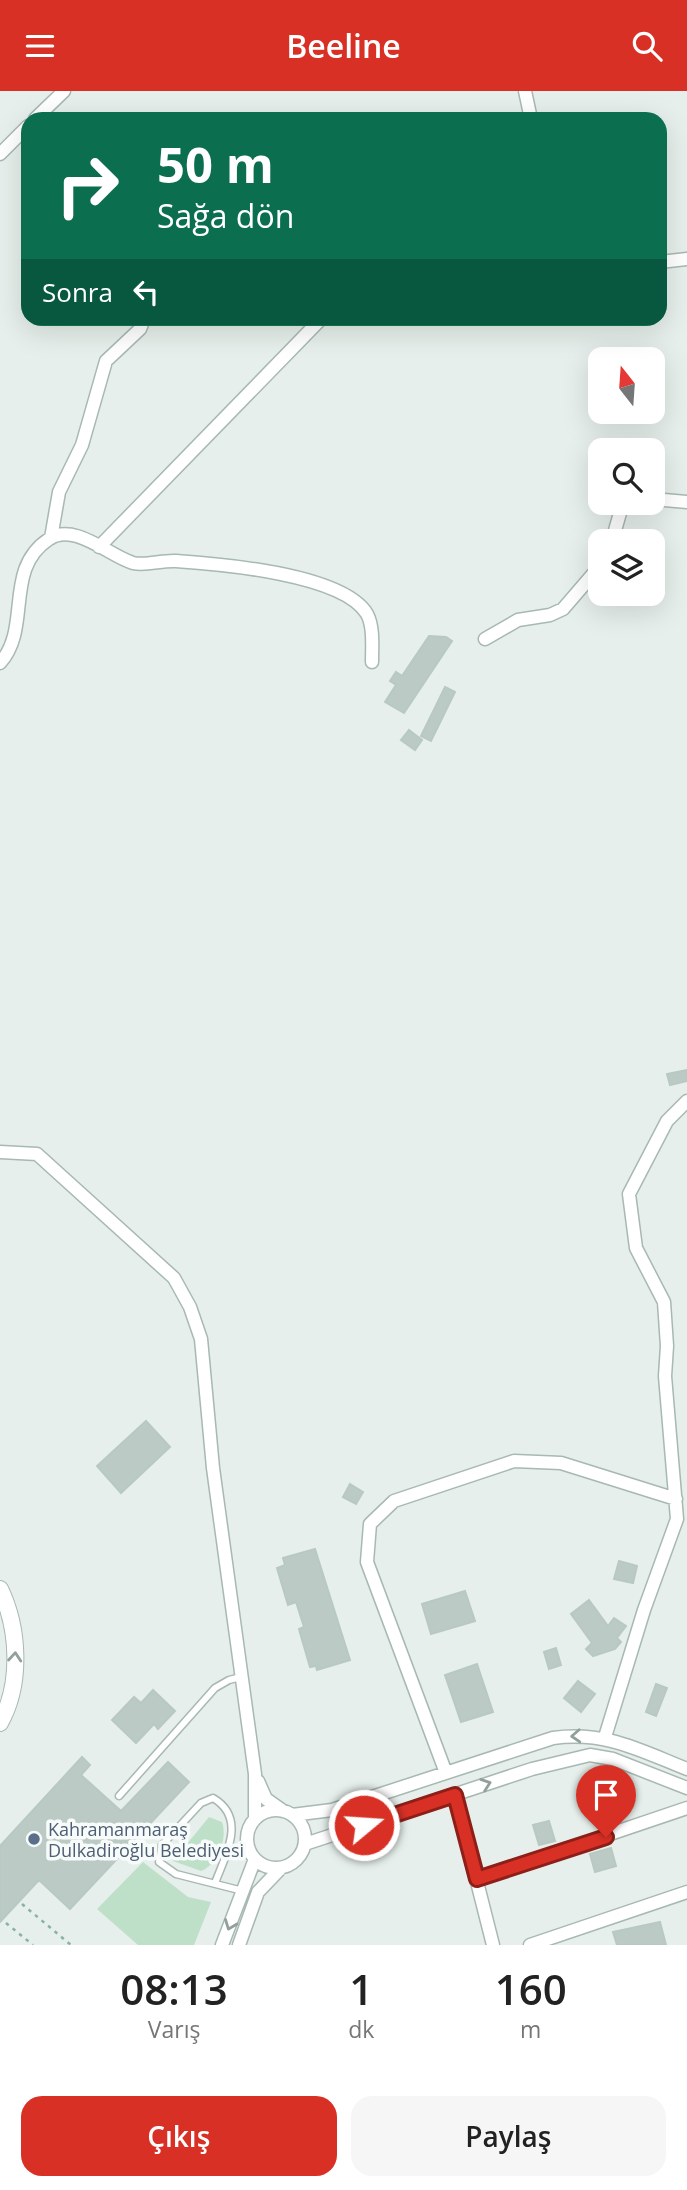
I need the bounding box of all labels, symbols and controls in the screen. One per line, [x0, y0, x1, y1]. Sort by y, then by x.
text: Beeline [286, 24, 401, 67]
icon: menu [21, 27, 59, 65]
icon: search [628, 27, 666, 65]
text: 50 m [157, 131, 274, 197]
icon: right [42, 140, 133, 231]
text: Sağa dön [157, 194, 294, 237]
icon: left [127, 273, 165, 311]
text: Sonra [42, 274, 113, 310]
north arrow [588, 347, 665, 423]
map controls [588, 347, 665, 606]
button: search [588, 438, 665, 515]
button: layers [588, 529, 665, 606]
one-way arrow [7, 1651, 22, 1662]
one-way arrow [570, 1728, 581, 1743]
pin [576, 1765, 636, 1837]
icon: arrive [587, 1776, 625, 1814]
one-way arrow [480, 1778, 492, 1792]
position arrow [327, 1788, 401, 1862]
place label: Kahramanmaraş Dulkadiroğlu Belediyesi [48, 1817, 244, 1862]
marker: Kahramanmaraş Dulkadiroğlu Belediyesi [26, 1831, 42, 1847]
one-way arrow [224, 1918, 238, 1930]
text: 08:13 [120, 1960, 228, 2017]
text: 1 [349, 1960, 373, 2017]
text: 160 [495, 1960, 567, 2017]
text: Varış [148, 2013, 200, 2045]
text: dk [348, 2013, 374, 2045]
text: m [520, 2013, 541, 2045]
button: Çıkış [21, 2096, 337, 2176]
button: Paylaş [351, 2096, 666, 2176]

